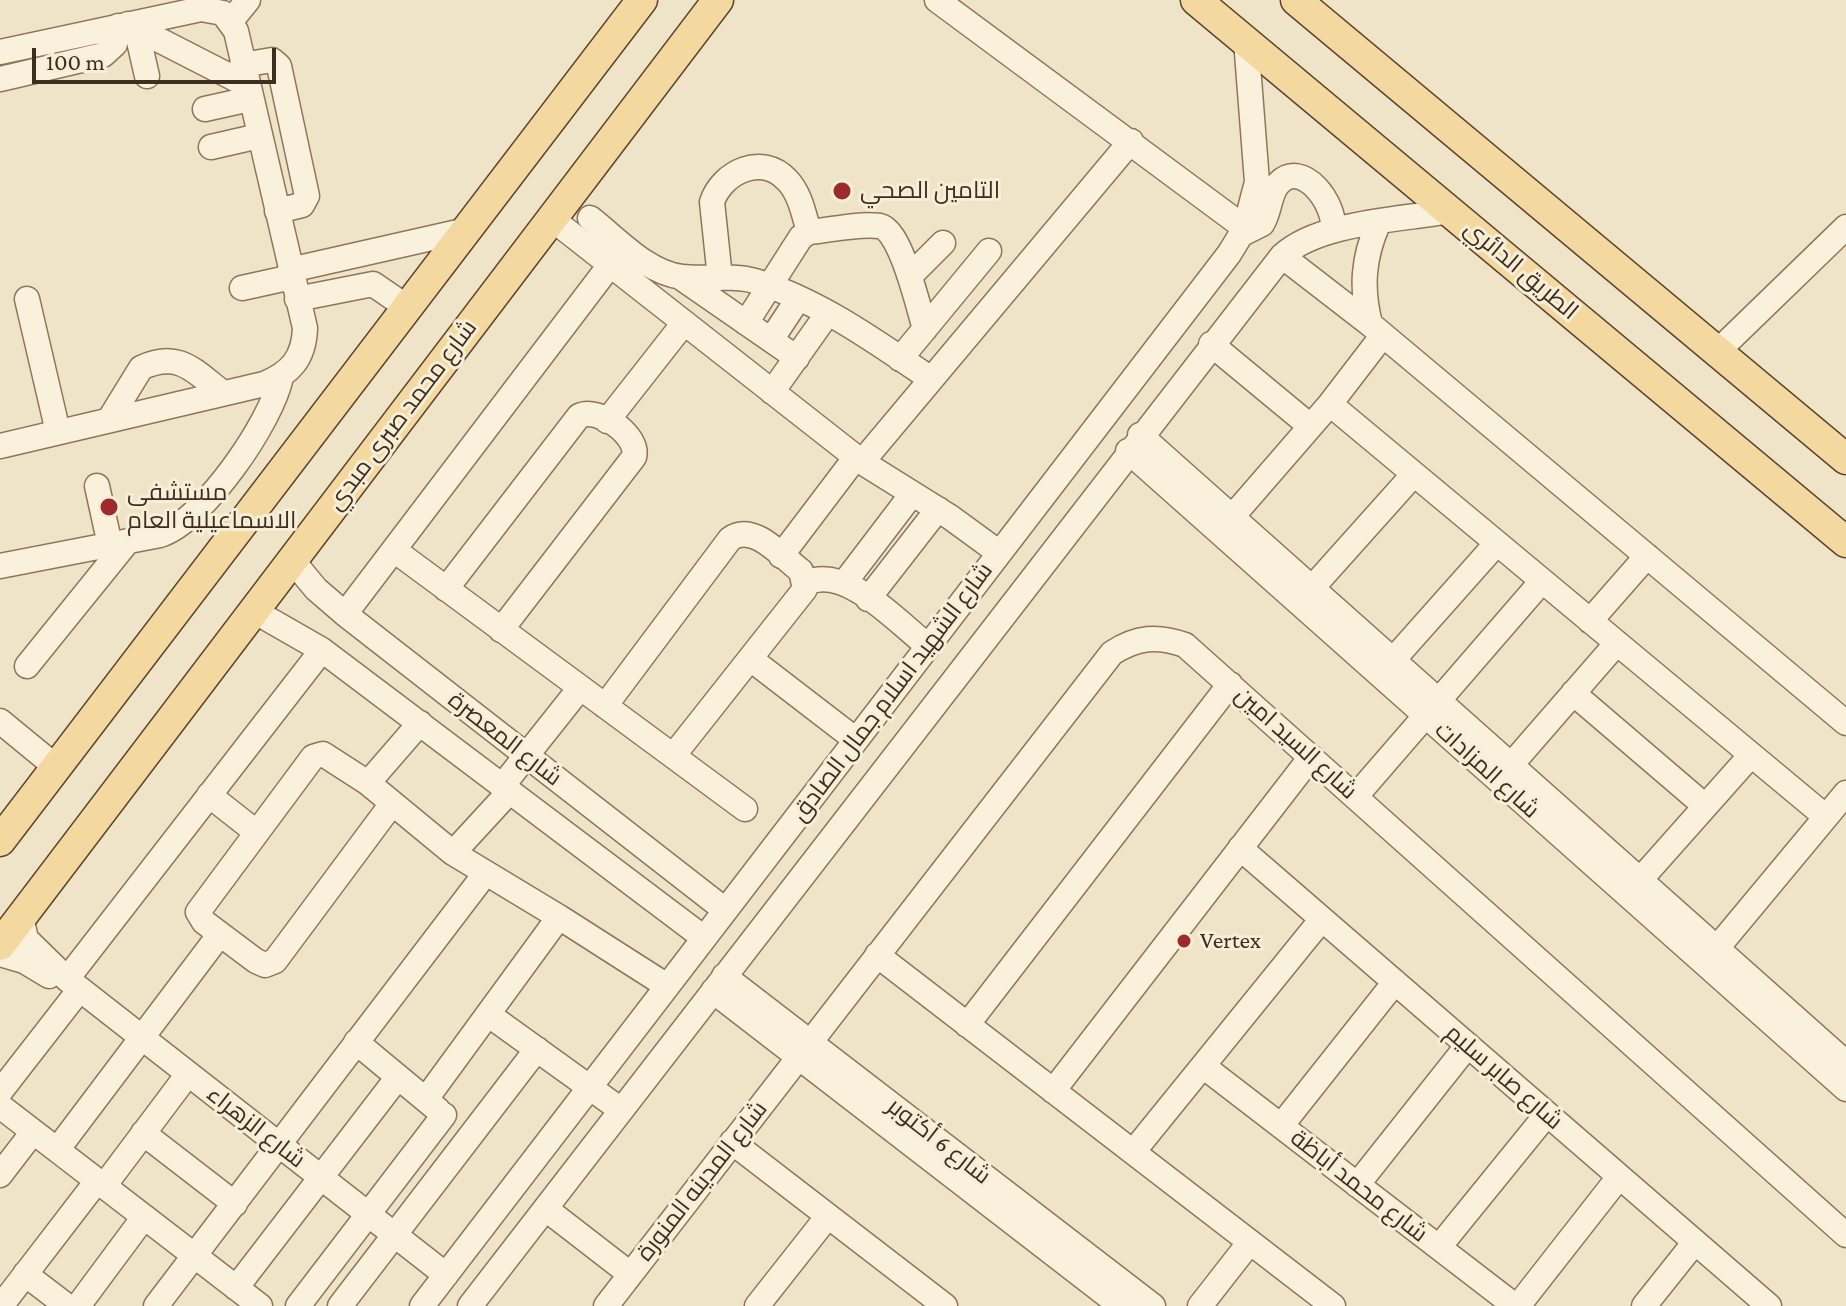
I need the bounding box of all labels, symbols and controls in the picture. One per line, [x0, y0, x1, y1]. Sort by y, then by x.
scale bar [36, 32, 280, 82]
text: 100 m [46, 48, 105, 75]
place label: التامين الصحي [860, 177, 1000, 205]
marker: التامين الصحي [831, 180, 853, 202]
street label: الطريق الدائري [1458, 214, 1584, 326]
street label: شارع محمد صبرى مبدي [321, 314, 483, 516]
place label: مستشفى الاسماعيلية العام [127, 479, 297, 535]
marker: مستشفى الاسماعيلية العام [98, 496, 120, 518]
street label: شارع الشهيد اسلام جمال الصادق [785, 557, 999, 827]
street label: شارع السيد امين [1229, 681, 1363, 805]
street label: شارع المعصرة [442, 686, 568, 792]
street label: شارع المزادات [1429, 716, 1545, 824]
place label: Vertex [1200, 927, 1261, 955]
marker: Vertex [1175, 932, 1193, 950]
street label: شارع صابر سليم [1439, 1018, 1569, 1136]
street label: شارع الزهراء [201, 1080, 311, 1174]
street label: شارع 6 أكتوبر [881, 1092, 997, 1190]
street label: شارع المدينه المنورة [630, 1095, 774, 1267]
street label: شارع محمد أباظة [1285, 1124, 1433, 1248]

